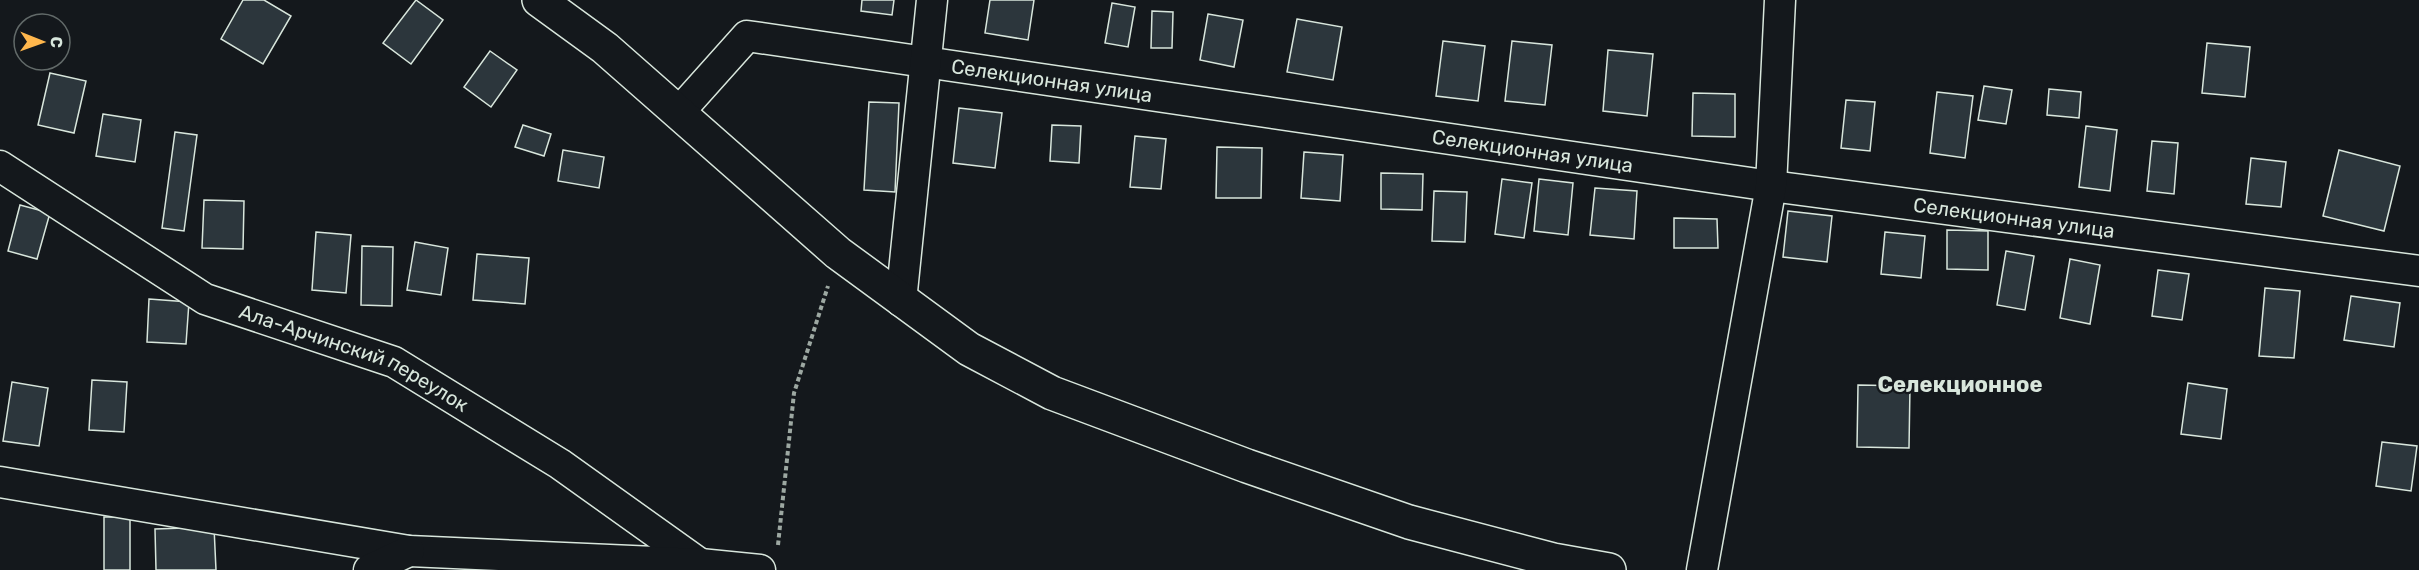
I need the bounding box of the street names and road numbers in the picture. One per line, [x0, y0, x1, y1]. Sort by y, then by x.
street label: Селекционная улица [950, 54, 1154, 107]
street label: Селекционная улица [1431, 125, 1635, 178]
street label: Селекционная улица [1912, 193, 2116, 243]
street label: Ала-Арчинский переулок [236, 299, 473, 417]

